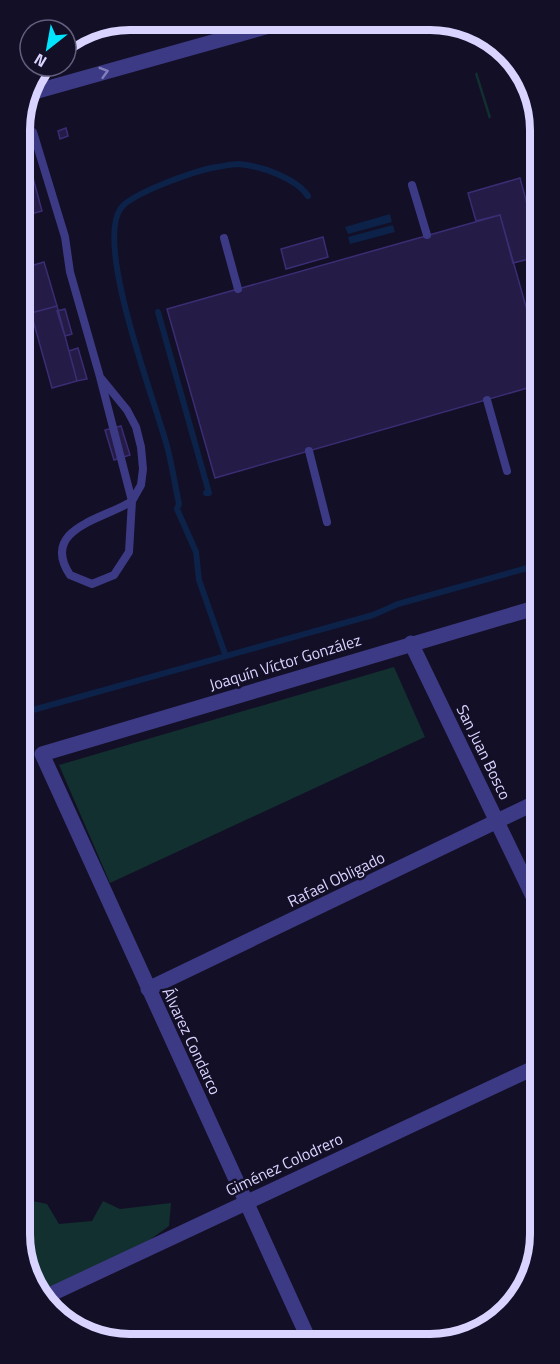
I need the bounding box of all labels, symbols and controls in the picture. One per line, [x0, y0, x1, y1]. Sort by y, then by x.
north arrow [18, 18, 78, 78]
text: N [29, 48, 51, 74]
one-way arrow [98, 67, 109, 79]
street label: Joaquín Víctor González [206, 627, 364, 697]
street label: San Juan Bosco [451, 700, 517, 804]
street label: Rafael Obligado [283, 845, 389, 913]
street label: Álvarez Condarco [157, 983, 227, 1099]
street label: Giménez Colodrero [221, 1126, 347, 1202]

